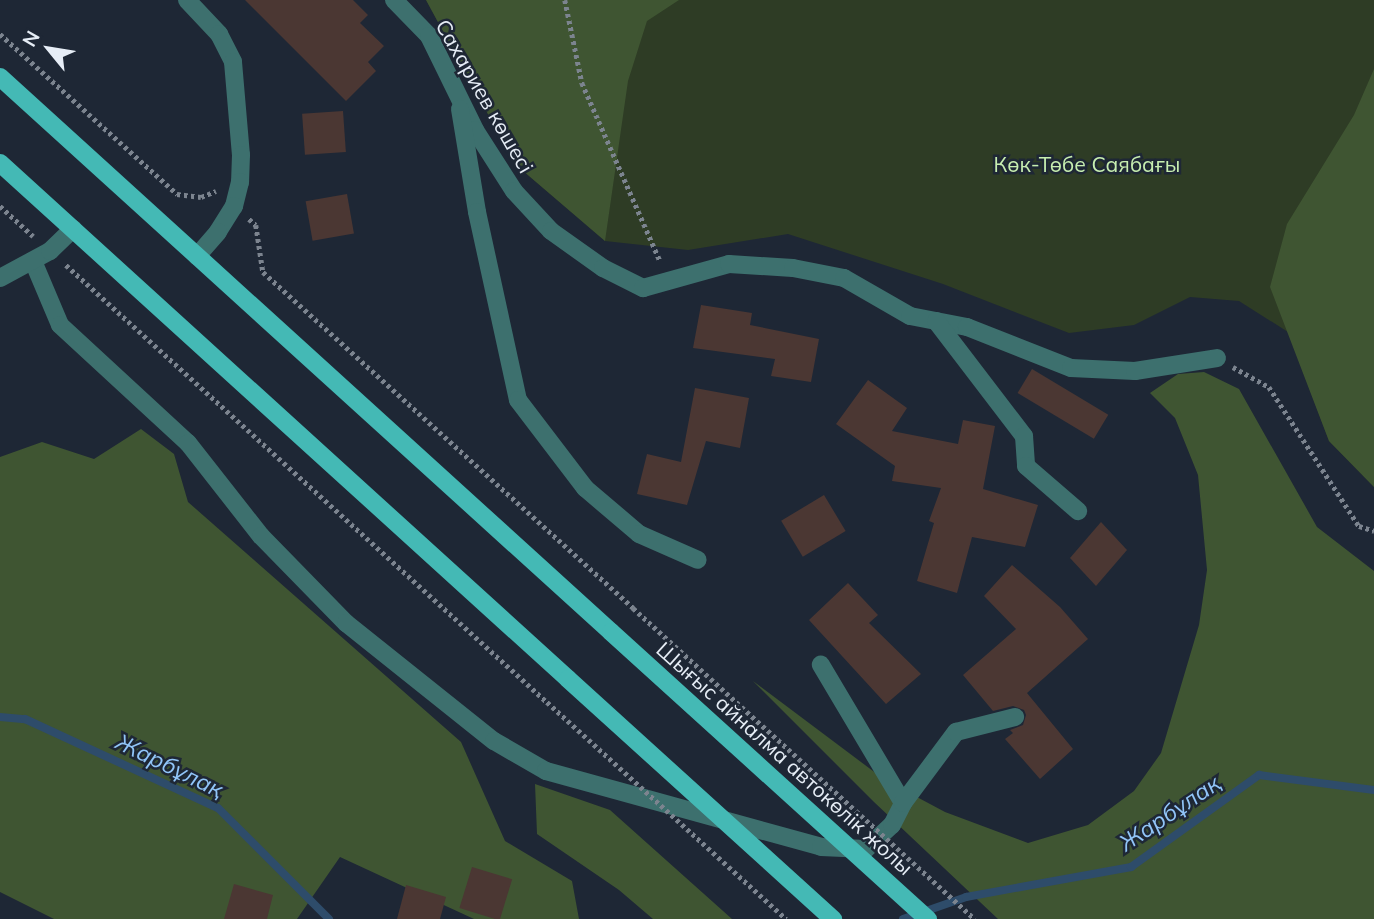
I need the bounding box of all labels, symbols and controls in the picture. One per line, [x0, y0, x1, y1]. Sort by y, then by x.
north arrow [14, 14, 84, 84]
street label: Сахариев көшесі [431, 15, 539, 177]
text: N [17, 26, 45, 51]
park label: Көк-Төбе Саябағы [994, 151, 1180, 177]
street label: Шығыс айналма автокөлік жолы [652, 636, 918, 880]
water label: Жарбұлақ [111, 728, 229, 804]
water label: Жарбұлақ [1114, 769, 1226, 857]

